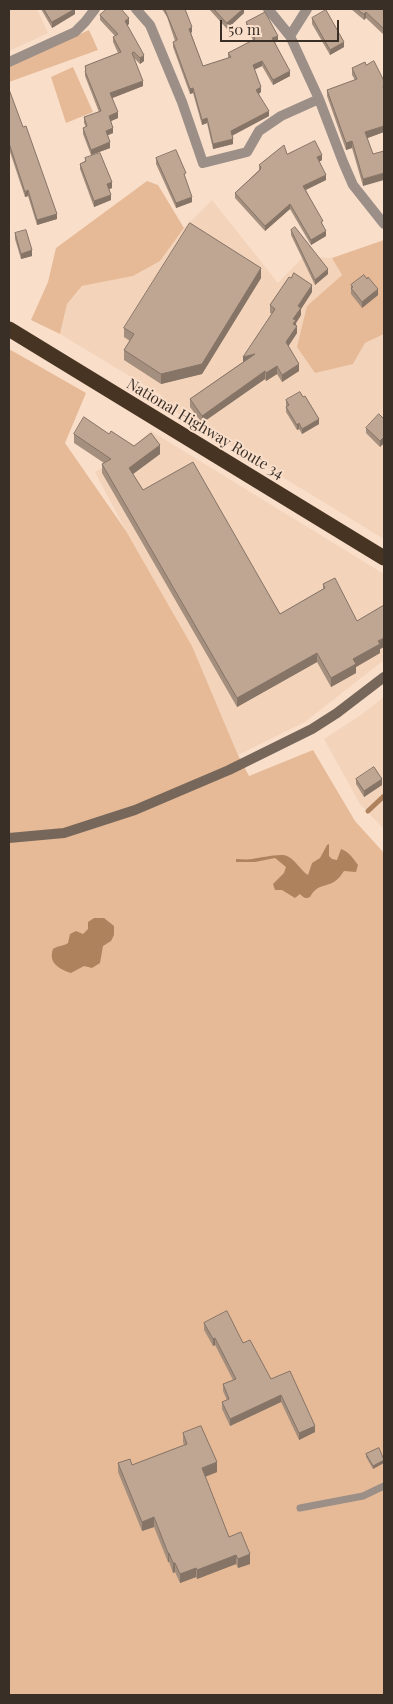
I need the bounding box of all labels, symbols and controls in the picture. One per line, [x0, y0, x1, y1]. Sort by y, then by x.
scale bar [223, 10, 342, 42]
text: 50 m [228, 19, 260, 39]
street label: National Highway Route 34 [123, 375, 287, 483]

